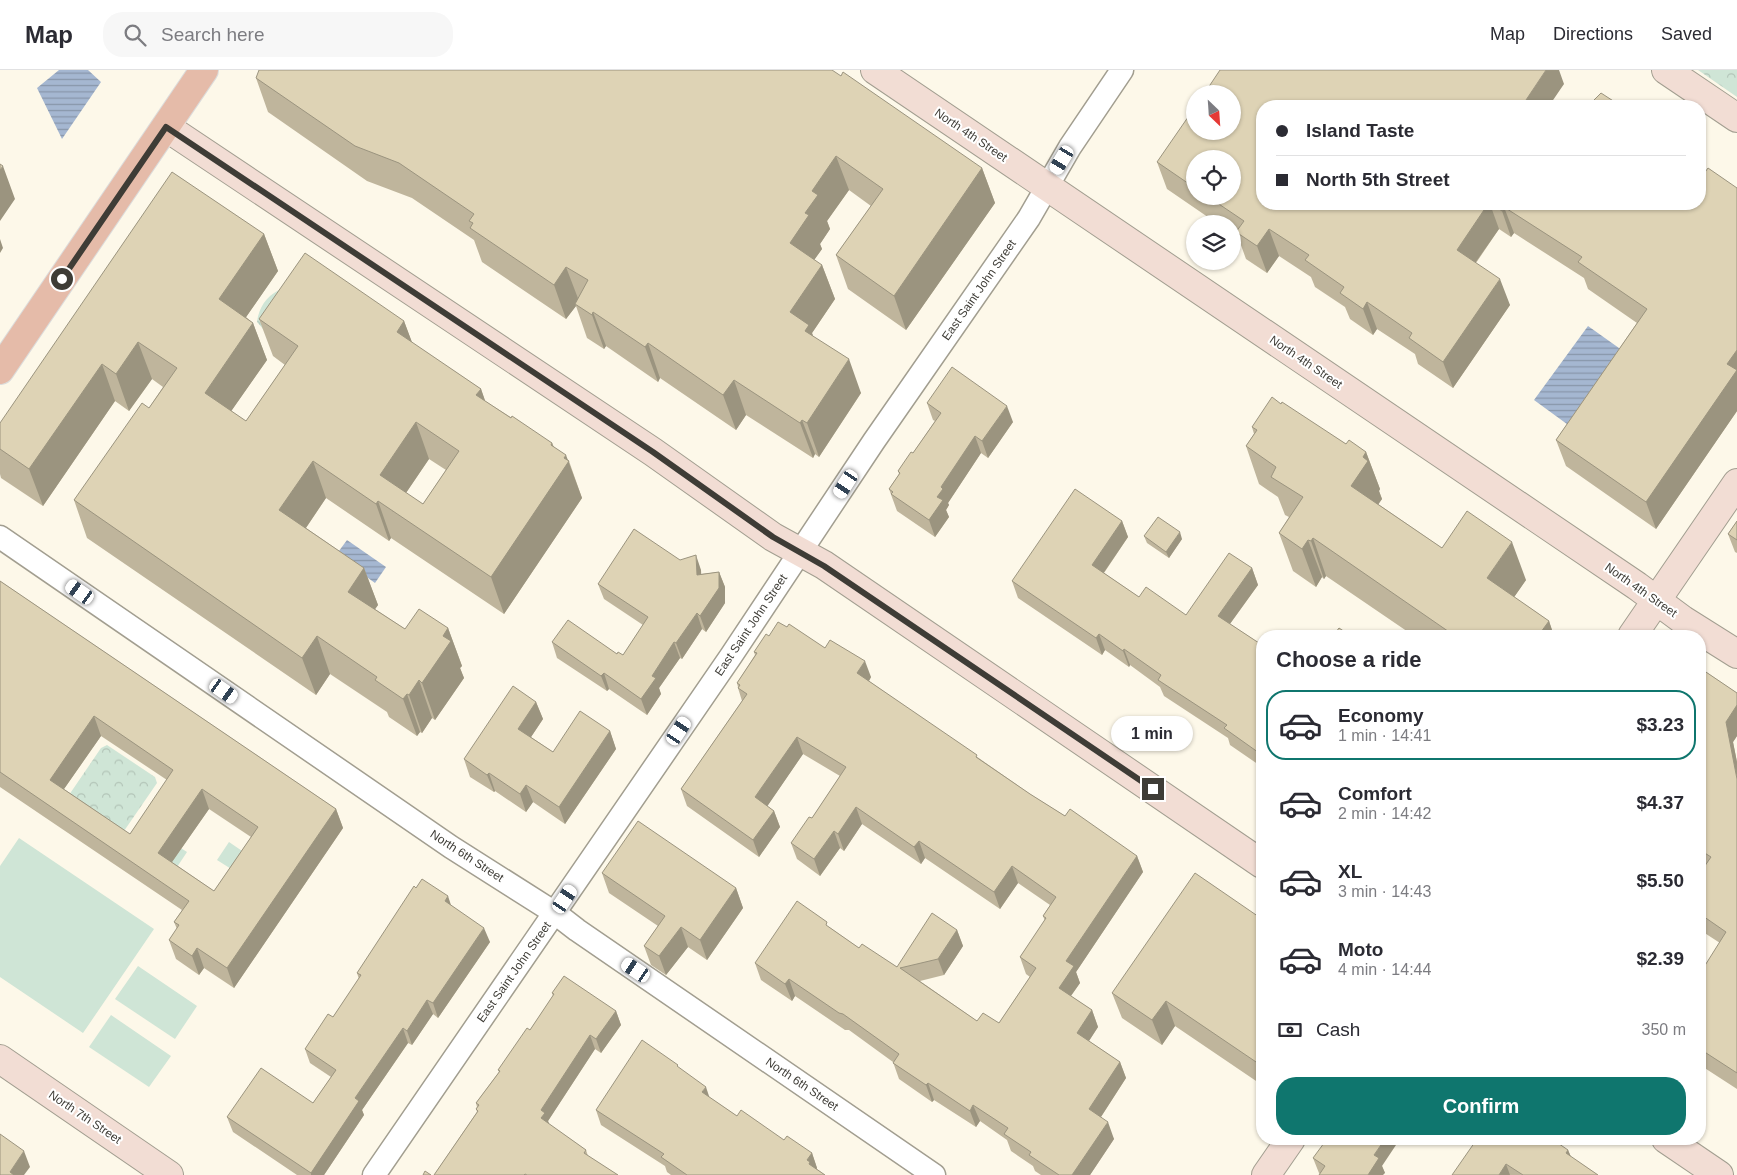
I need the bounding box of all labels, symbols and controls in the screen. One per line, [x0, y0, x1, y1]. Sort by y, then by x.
search box [103, 12, 453, 57]
text: Map [25, 21, 73, 48]
icon: search [121, 21, 149, 49]
text: Search here [161, 24, 265, 45]
text: Map [1490, 24, 1525, 44]
text: Directions [1553, 24, 1633, 44]
text: Saved [1661, 24, 1712, 44]
north arrow [1186, 85, 1241, 140]
map controls [1186, 85, 1241, 270]
street label: North 4th Street [932, 106, 1011, 165]
text: Island Taste [1306, 120, 1414, 141]
car [1047, 143, 1076, 177]
button: locate [1186, 150, 1241, 205]
text: North 5th Street [1306, 169, 1450, 190]
button: layers [1186, 215, 1241, 270]
street label: East Saint John Street [939, 237, 1019, 343]
route start [51, 268, 73, 290]
street label: North 4th Street [1267, 333, 1346, 392]
car [831, 467, 860, 501]
street label: North 4th Street [1602, 560, 1680, 620]
street label: East Saint John Street [712, 571, 791, 678]
car [63, 577, 96, 607]
text: Choose a ride [1276, 647, 1421, 672]
car [207, 676, 240, 706]
icon: car [1278, 703, 1323, 748]
text: Economy [1338, 705, 1424, 726]
car [664, 714, 693, 748]
text: $3.23 [1636, 714, 1684, 735]
callout: 1 min [1112, 716, 1194, 752]
text: 1 min [1131, 725, 1173, 742]
text: 1 min · 14:41 [1338, 727, 1431, 744]
route end [1142, 778, 1164, 800]
icon: car [1278, 781, 1323, 826]
text: Comfort [1338, 783, 1412, 804]
text: $4.37 [1636, 792, 1684, 813]
text: 2 min · 14:42 [1338, 805, 1431, 822]
street label: North 6th Street [428, 827, 507, 885]
icon: car [1278, 859, 1323, 904]
text: XL [1338, 861, 1362, 882]
text: $5.50 [1636, 870, 1684, 891]
car [550, 882, 579, 916]
text: 3 min · 14:43 [1338, 883, 1431, 900]
street label: East Saint John Street [474, 919, 554, 1025]
icon: car [1278, 937, 1323, 982]
text: Moto [1338, 939, 1383, 960]
text: $2.39 [1636, 948, 1684, 969]
car [619, 955, 652, 985]
text: 4 min · 14:44 [1338, 961, 1431, 978]
icon: cash [1276, 1016, 1304, 1044]
text: Cash [1316, 1019, 1360, 1040]
text: 350 m [1642, 1021, 1686, 1038]
street label: North 6th Street [763, 1055, 842, 1114]
button: Confirm [1276, 1077, 1686, 1135]
street label: North 7th Street [46, 1088, 125, 1147]

